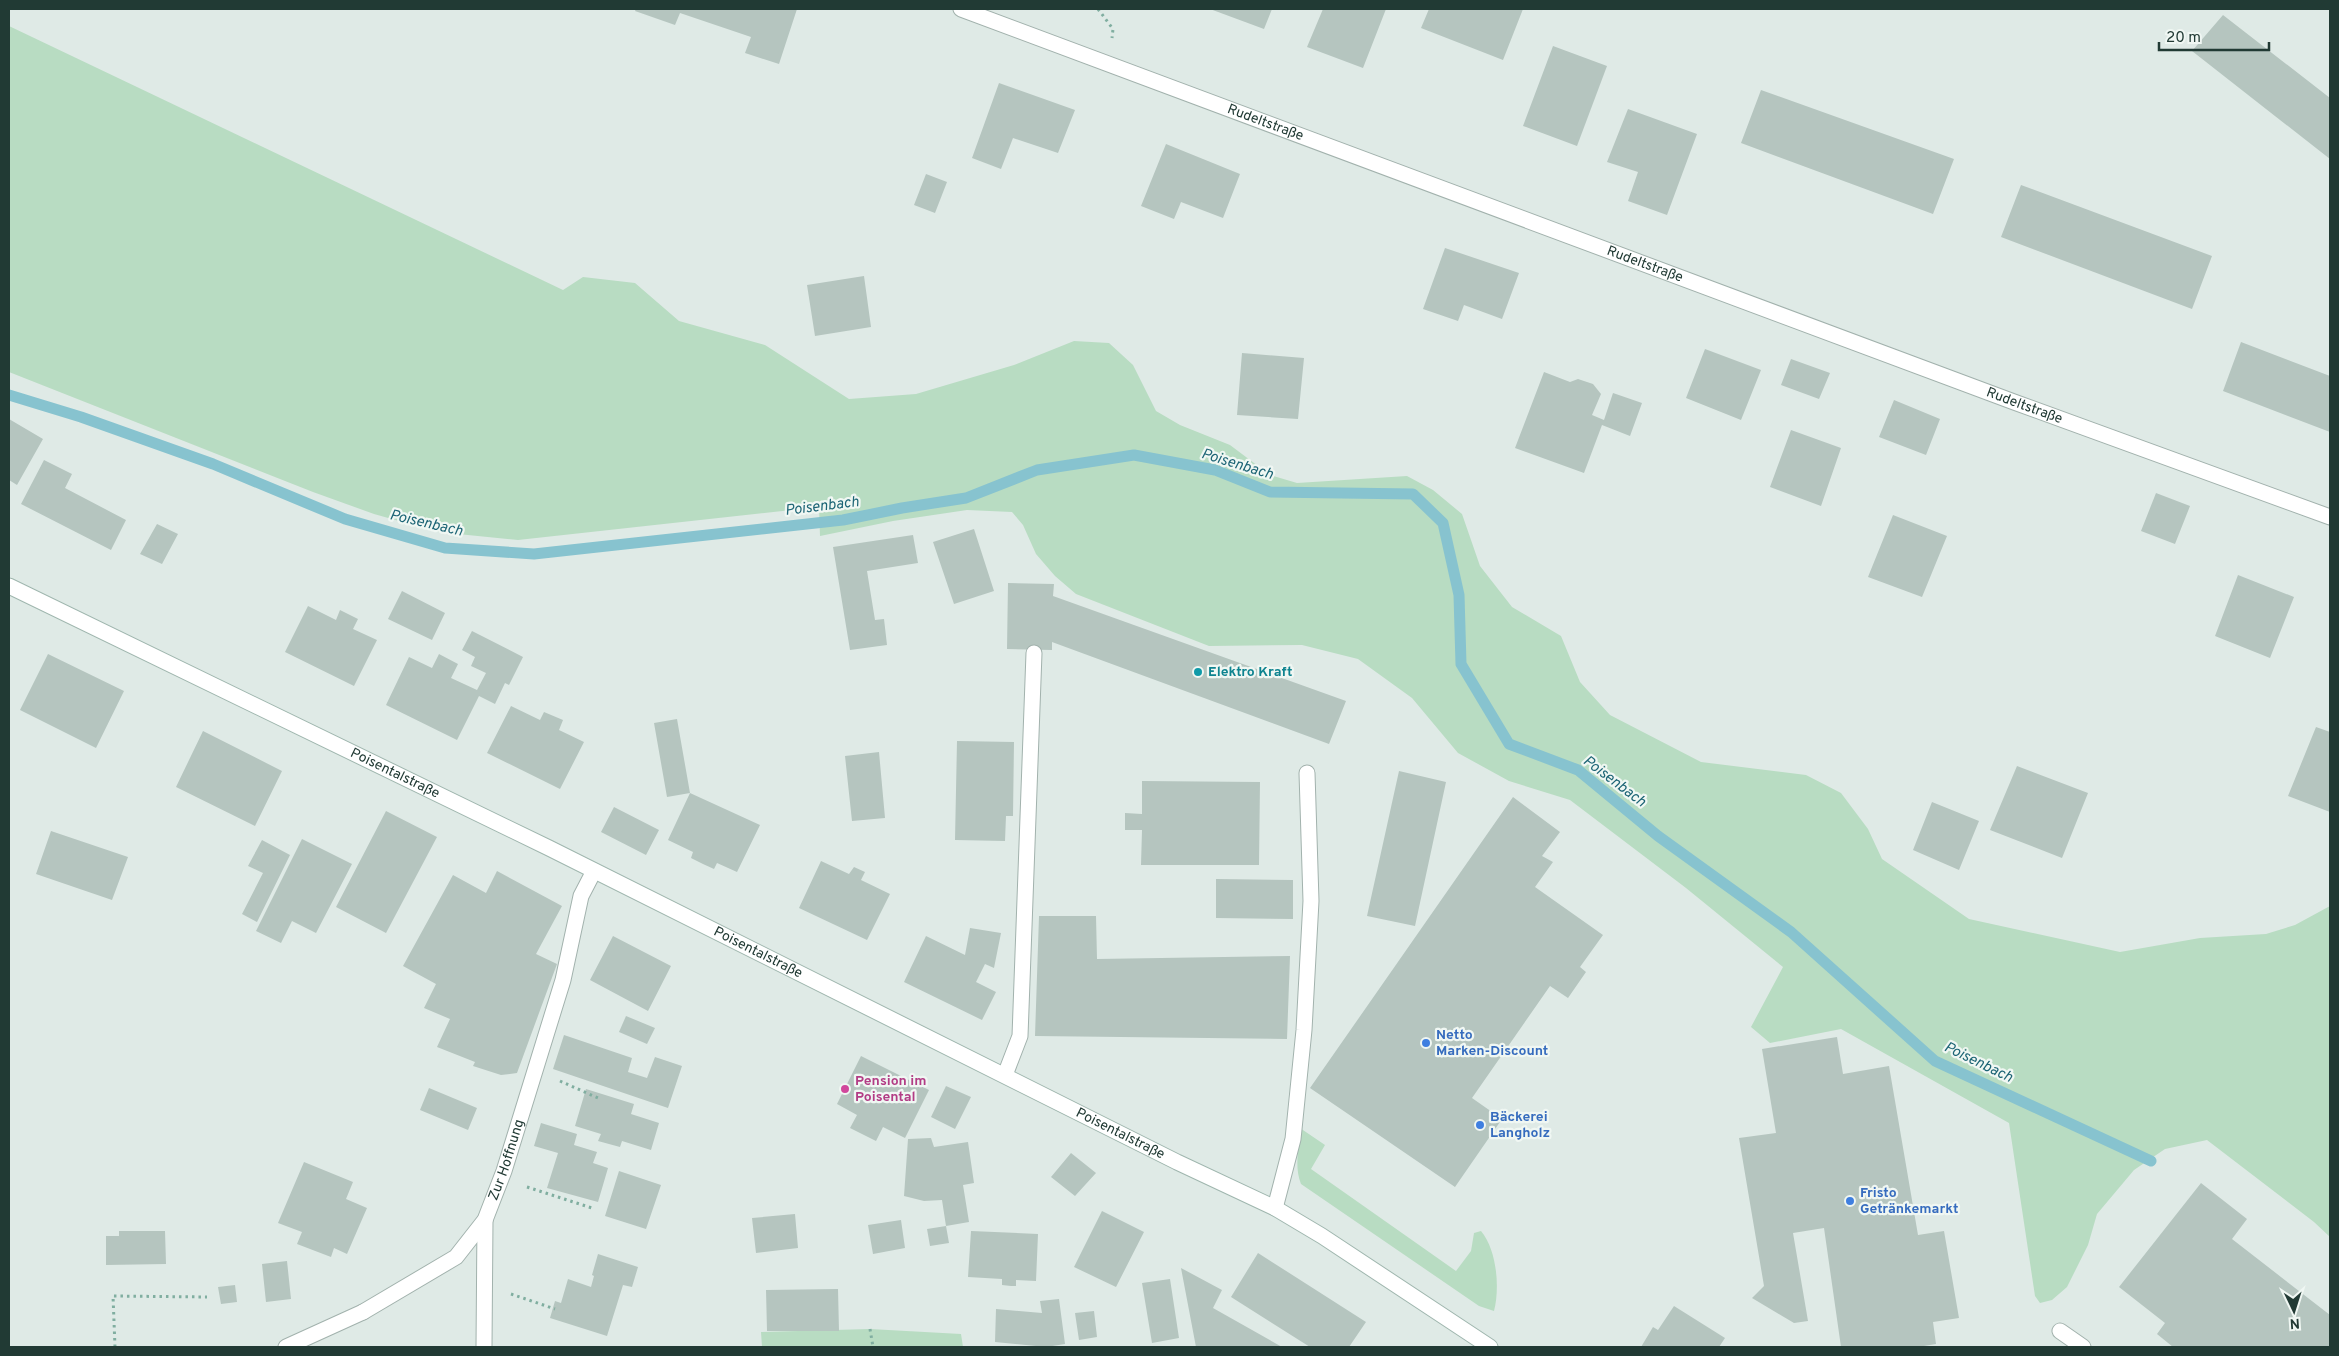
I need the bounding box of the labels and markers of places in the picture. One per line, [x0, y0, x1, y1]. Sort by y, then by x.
place label: Elektro Kraft [1208, 664, 1292, 681]
marker: Elektro Kraft [1192, 666, 1204, 678]
place label: Netto Marken-Discount [1436, 1027, 1548, 1060]
marker: Netto Marken-Discount [1420, 1037, 1432, 1049]
place label: Pension im Poisental [855, 1073, 927, 1106]
marker: Pension im Poisental [839, 1083, 851, 1095]
place label: Bäckerei Langholz [1490, 1109, 1550, 1142]
marker: Bäckerei Langholz [1474, 1119, 1486, 1131]
place label: Fristo Getränkemarkt [1860, 1185, 1958, 1218]
marker: Fristo Getränkemarkt [1844, 1195, 1856, 1207]

